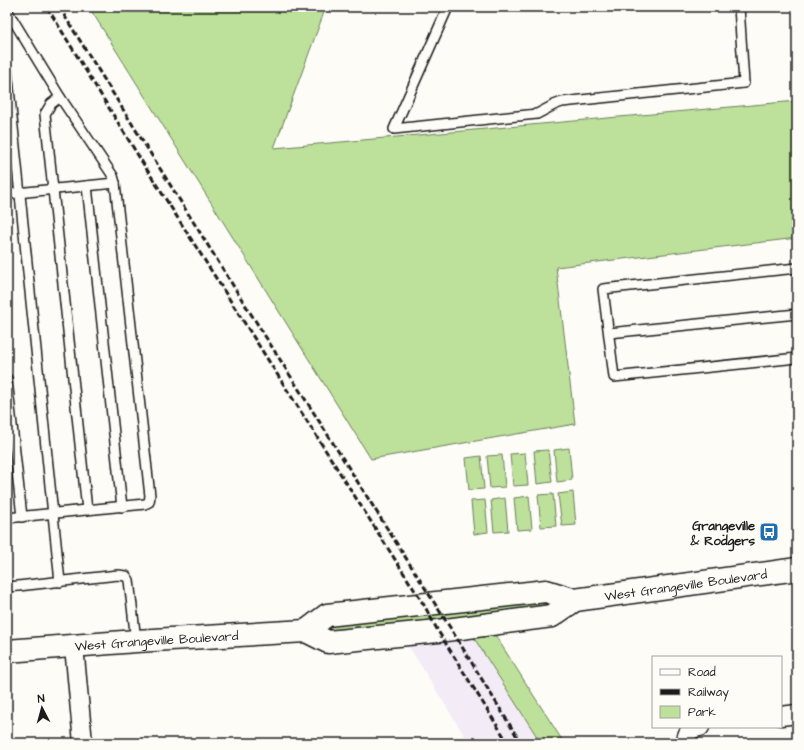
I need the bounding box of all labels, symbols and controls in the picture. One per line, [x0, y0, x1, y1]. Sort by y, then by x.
place label: Grangeville & Rodgers [689, 517, 755, 552]
bus stop icon: Grangeville & Rodgers [758, 521, 780, 543]
street label: West Grangeville Boulevard [604, 565, 769, 606]
street label: West Grangeville Boulevard [74, 627, 239, 656]
legend [652, 656, 782, 728]
text: Road [688, 664, 716, 681]
text: Railway [688, 684, 729, 702]
north arrow [22, 688, 62, 728]
text: N [37, 691, 45, 706]
text: Park [688, 704, 716, 721]

